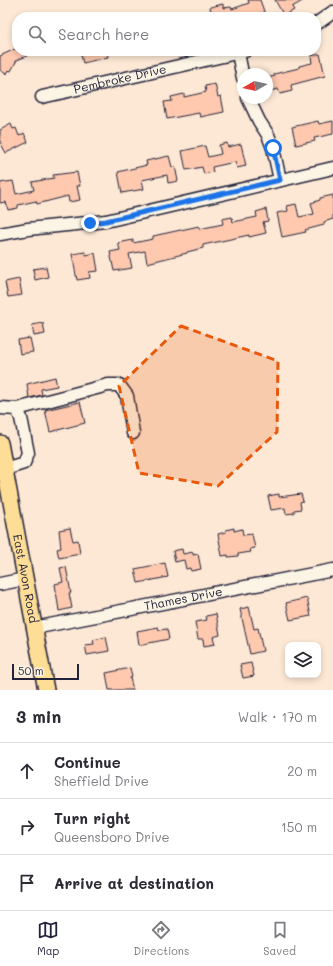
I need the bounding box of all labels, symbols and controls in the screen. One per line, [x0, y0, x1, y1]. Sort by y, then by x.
search box [12, 12, 321, 56]
icon: search [26, 23, 48, 45]
text: Search here [58, 24, 149, 44]
street label: Pembroke Drive [72, 60, 168, 97]
north arrow [237, 68, 273, 104]
route start [264, 139, 282, 157]
route end [81, 214, 99, 232]
street label: East Avon Road [10, 533, 42, 625]
street label: Thames Drive [143, 583, 224, 613]
map controls [285, 642, 321, 678]
button: layers [285, 642, 321, 678]
scale bar [12, 662, 79, 681]
text: 50 m [18, 663, 44, 678]
text: 3 min [16, 705, 61, 727]
text: Walk · 170 m [238, 708, 317, 725]
text: Continue [54, 752, 121, 772]
icon: ahead [16, 760, 38, 782]
text: 20 m [287, 762, 317, 779]
text: Sheffield Drive [54, 772, 149, 789]
text: Turn right [54, 808, 131, 828]
icon: right [16, 816, 38, 838]
text: 150 m [281, 818, 317, 835]
text: Queensboro Drive [54, 828, 170, 845]
icon: arrive [16, 872, 38, 894]
text: Arrive at destination [54, 873, 214, 893]
tab: Map [37, 919, 59, 958]
tab: Directions [133, 919, 189, 958]
tab: Saved [263, 919, 296, 958]

